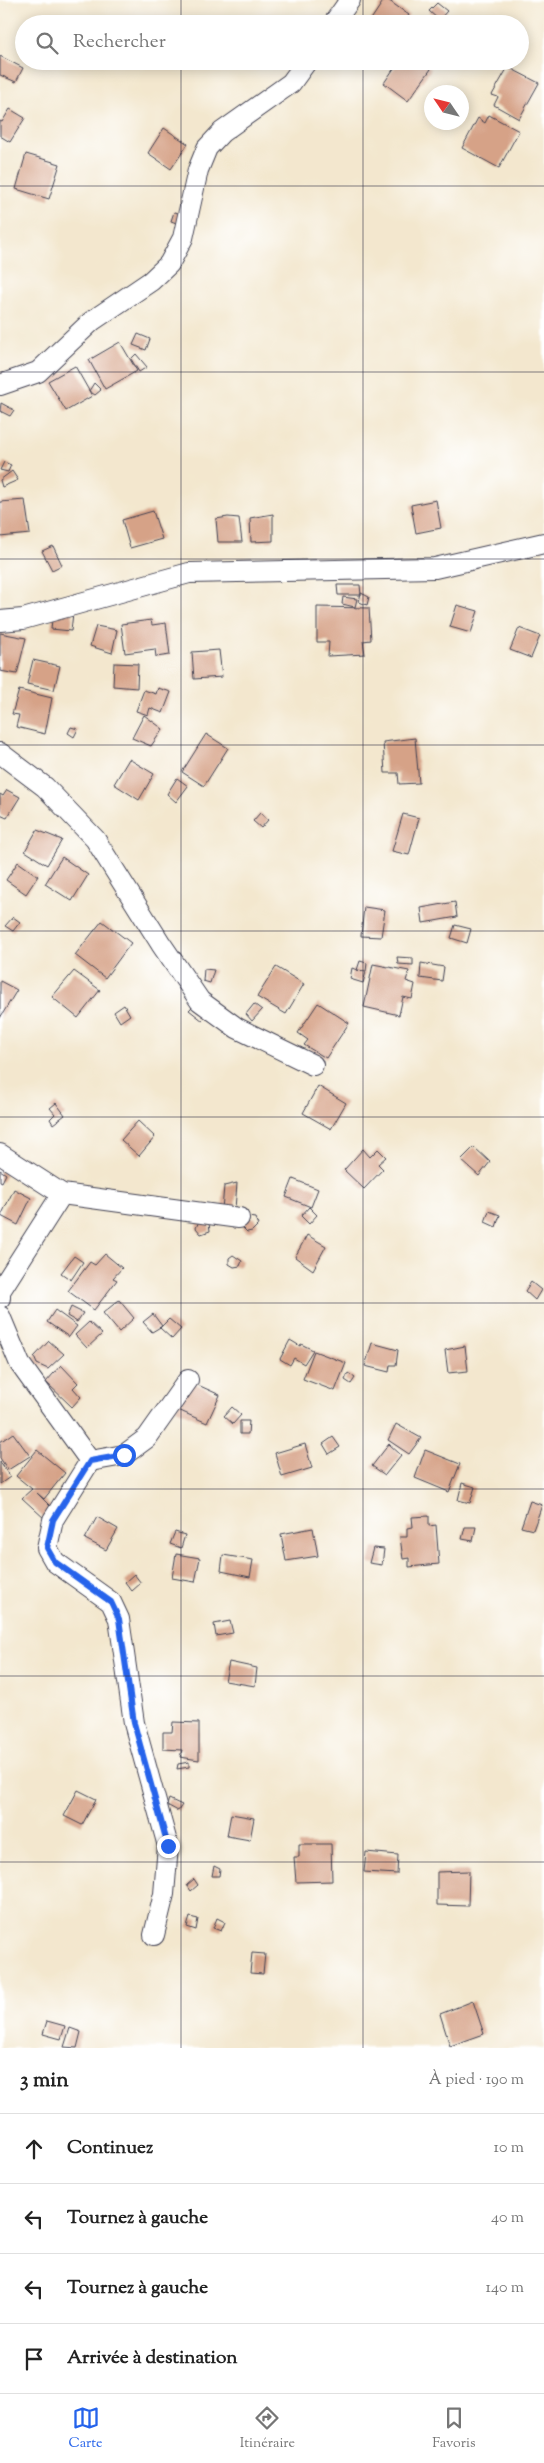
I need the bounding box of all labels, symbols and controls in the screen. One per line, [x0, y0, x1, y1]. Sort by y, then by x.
search box [15, 15, 529, 70]
icon: search [33, 29, 61, 57]
text: Rechercher [73, 29, 166, 56]
north arrow [424, 85, 469, 130]
route start [113, 1444, 136, 1467]
route end [157, 1835, 180, 1858]
text: 3 min [20, 2066, 69, 2096]
text: À pied · 190 m [429, 2069, 524, 2092]
icon: ahead [20, 2135, 48, 2163]
text: Continuez [67, 2135, 153, 2162]
text: 10 m [494, 2137, 524, 2160]
icon: left [20, 2205, 48, 2233]
text: Tournez à gauche [67, 2205, 208, 2232]
text: 40 m [491, 2207, 524, 2230]
icon: left [20, 2275, 48, 2303]
text: Tournez à gauche [67, 2275, 208, 2302]
text: 140 m [486, 2277, 524, 2300]
icon: arrive [20, 2345, 48, 2373]
text: Arrivée à destination [67, 2345, 238, 2372]
tab: Carte [69, 2404, 103, 2454]
tab: Itinéraire [240, 2404, 295, 2454]
tab: Favoris [432, 2404, 475, 2454]

